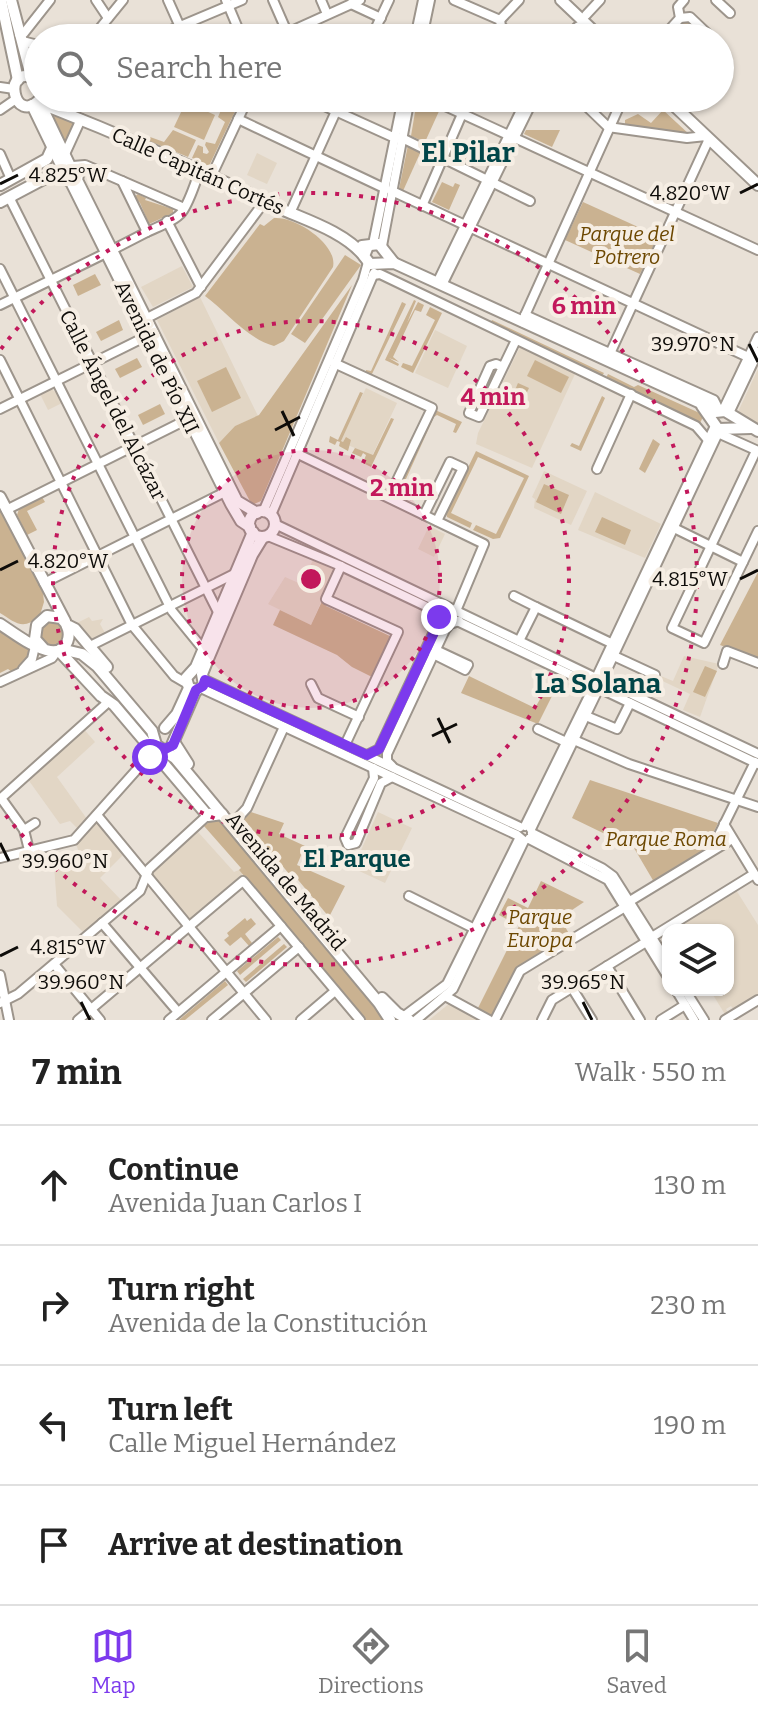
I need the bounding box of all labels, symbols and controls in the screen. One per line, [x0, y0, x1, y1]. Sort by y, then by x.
search box [24, 24, 734, 112]
icon: search [52, 46, 96, 90]
text: Search here [116, 50, 283, 86]
street label: Calle Capitán Cortés [108, 122, 288, 220]
district label: El Pilar [421, 136, 515, 169]
text: 4.825°W [29, 163, 108, 187]
text: 4.820°W [650, 181, 731, 205]
park label: Parque del Potrero [579, 222, 675, 269]
street label: Avenida de Pío XII [110, 277, 204, 437]
text: 6 min [552, 292, 617, 320]
street label: Calle Ángel del Alcázar [55, 306, 172, 504]
text: 39.970°N [651, 332, 735, 356]
text: 4 min [461, 383, 526, 411]
text: 2 min [370, 474, 434, 502]
text: 4.820°W [28, 549, 109, 573]
centre of rings [297, 565, 325, 593]
text: 4.815°W [652, 567, 728, 591]
route end [421, 599, 457, 635]
district label: La Solana [535, 667, 662, 700]
route start [132, 739, 168, 775]
street label: Avenida de Madrid [221, 807, 351, 955]
park label: Parque Roma [605, 827, 727, 851]
district label: El Parque [303, 845, 411, 873]
text: 39.960°N [22, 849, 108, 873]
park label: Parque Europa [507, 905, 573, 952]
map controls [662, 924, 734, 996]
button: layers [662, 924, 734, 996]
text: 4.815°W [30, 935, 106, 959]
text: 39.960°N [38, 970, 124, 994]
text: 39.965°N [541, 970, 625, 994]
text: 7 min [32, 1052, 122, 1093]
text: Walk · 550 m [575, 1057, 726, 1088]
text: Continue [108, 1152, 239, 1188]
icon: ahead [32, 1163, 76, 1207]
text: 130 m [654, 1170, 726, 1201]
text: Avenida Juan Carlos I [108, 1188, 362, 1219]
text: Turn right [108, 1272, 255, 1308]
icon: right [32, 1283, 76, 1327]
text: 230 m [650, 1290, 726, 1321]
text: Avenida de la Constitución [108, 1308, 427, 1339]
text: Turn left [108, 1392, 233, 1428]
icon: left [32, 1403, 76, 1447]
text: 190 m [654, 1410, 726, 1441]
text: Calle Miguel Hernández [108, 1428, 396, 1459]
icon: arrive [32, 1523, 76, 1567]
text: Arrive at destination [108, 1527, 403, 1563]
tab: Map [91, 1624, 136, 1699]
tab: Directions [318, 1624, 424, 1699]
tab: Saved [606, 1624, 667, 1699]

